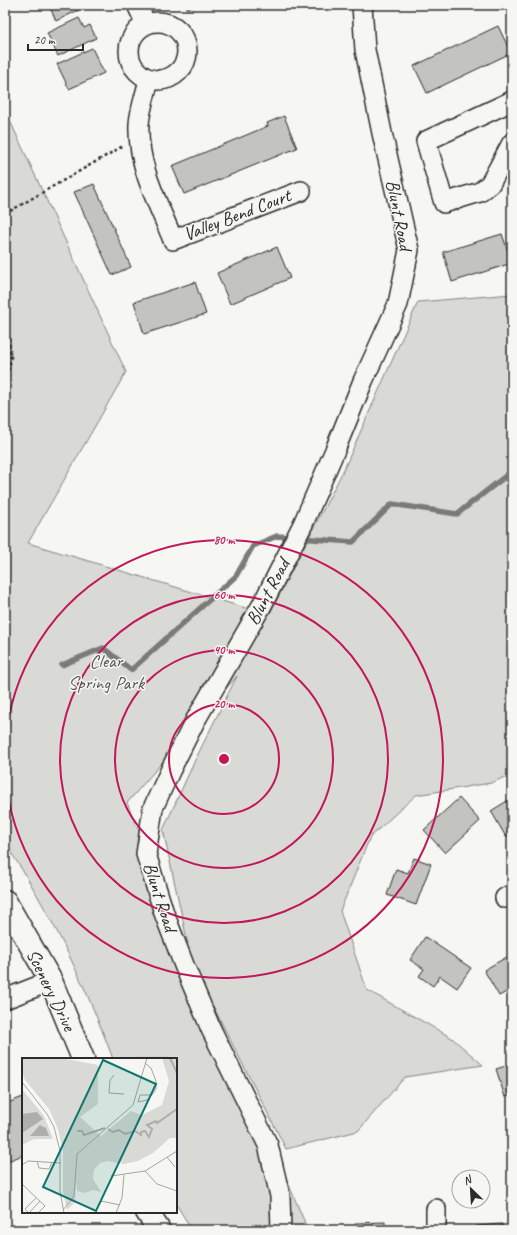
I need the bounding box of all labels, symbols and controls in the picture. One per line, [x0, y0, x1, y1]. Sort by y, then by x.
scale bar [28, 26, 83, 52]
text: 20 m [34, 32, 56, 48]
street label: Blunt Road [380, 178, 418, 256]
street label: Valley Bend Court [180, 183, 296, 246]
text: 80 m [214, 532, 235, 548]
street label: Blunt Road [241, 552, 297, 629]
text: 60 m [214, 587, 236, 603]
text: 40 m [214, 642, 235, 658]
park label: Clear Spring Park [68, 649, 146, 695]
text: 20 m [214, 696, 235, 712]
centre of rings [217, 752, 231, 766]
street label: Blunt Road [138, 859, 183, 938]
street label: Scenery Drive [21, 945, 82, 1037]
inset map [22, 1058, 177, 1213]
north arrow [451, 1169, 491, 1209]
text: N [461, 1171, 475, 1188]

